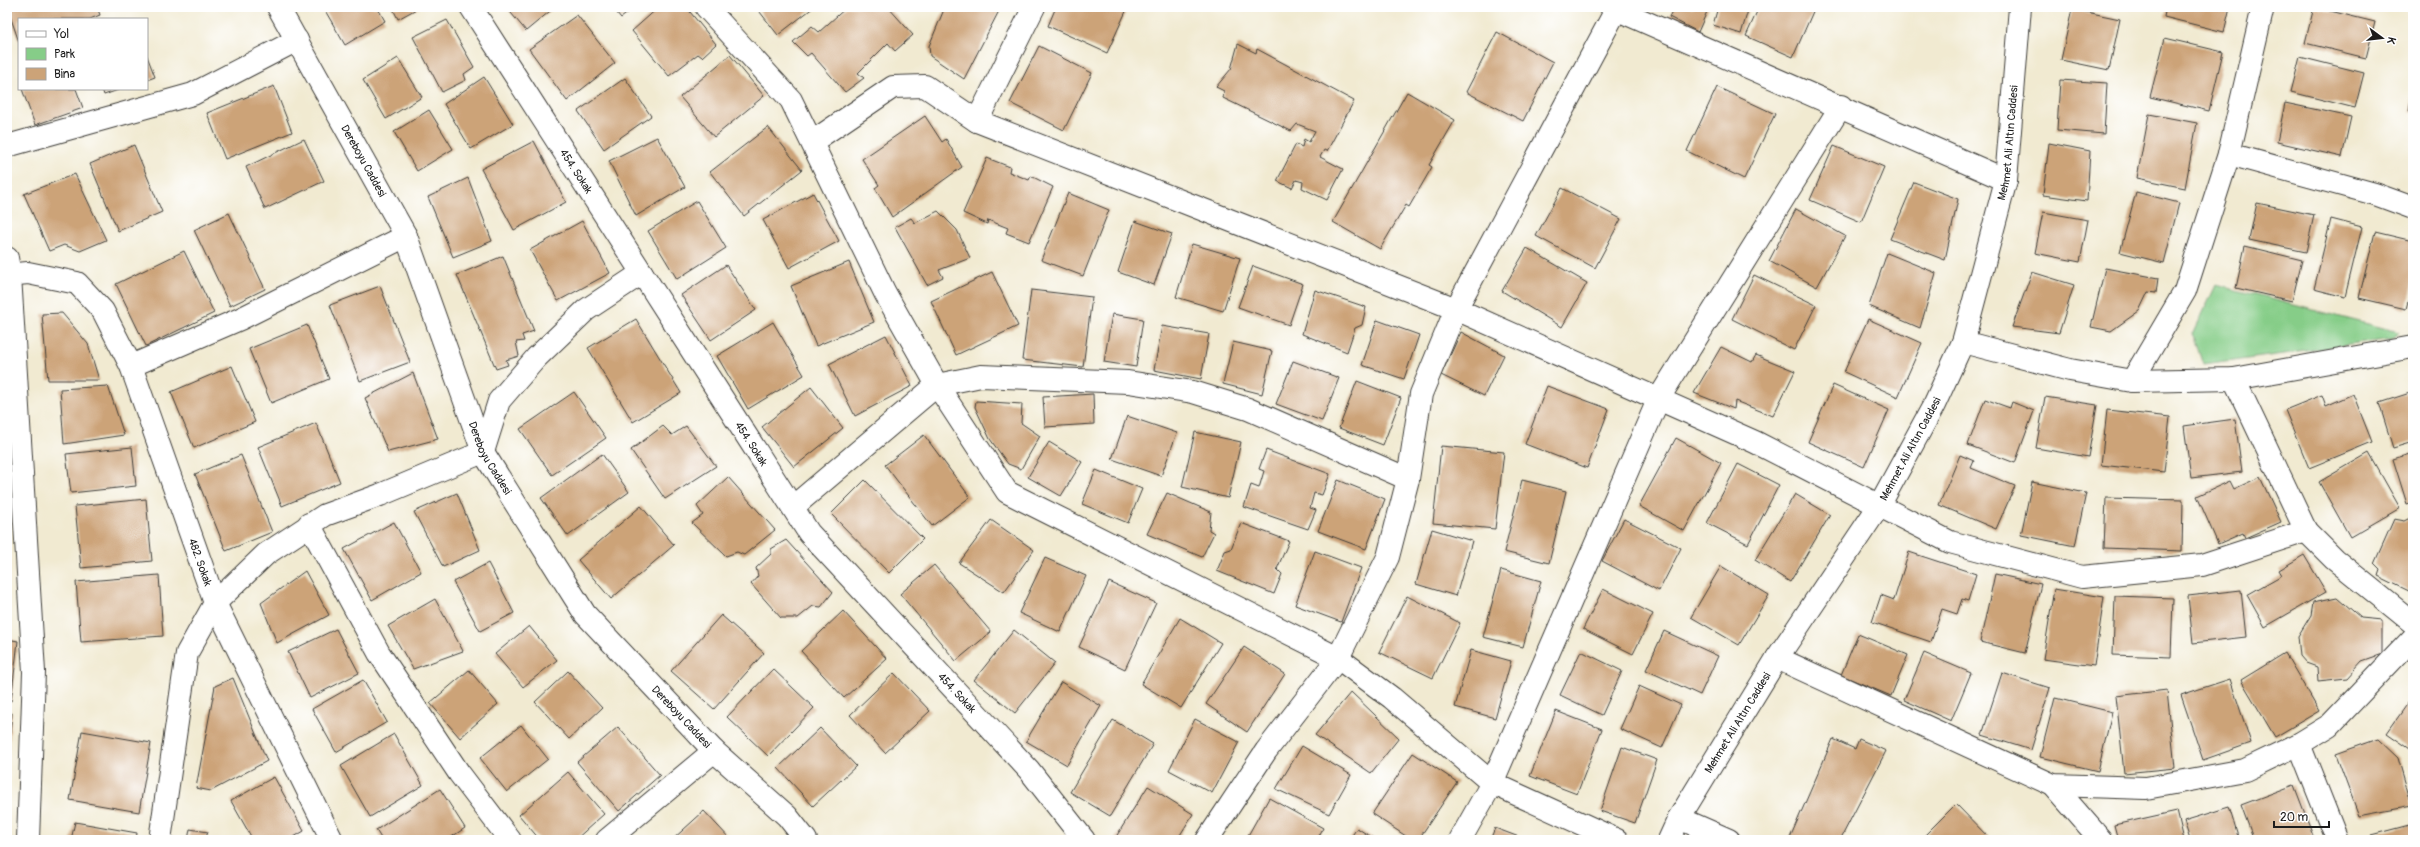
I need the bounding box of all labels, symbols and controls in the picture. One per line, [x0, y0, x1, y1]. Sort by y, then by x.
legend [18, 18, 148, 90]
north arrow [2362, 18, 2402, 58]
text: Yol [53, 27, 69, 42]
text: K [2384, 36, 2398, 46]
text: Park [54, 47, 75, 62]
text: Bina [54, 67, 76, 82]
street label: Mehmet Ali Altın Caddesi [1994, 85, 2020, 202]
street label: Dereboyu Caddesi [339, 122, 389, 199]
street label: 454. Sokak [557, 146, 596, 196]
street label: Mehmet Ali Altın Caddesi [1877, 395, 1943, 503]
street label: 454. Sokak [733, 419, 771, 469]
street label: Dereboyu Caddesi [466, 420, 514, 497]
street label: 482. Sokak [186, 536, 215, 588]
street label: 454. Sokak [935, 670, 979, 716]
street label: Mehmet Ali Altın Caddesi [1702, 670, 1773, 775]
street label: Dereboyu Caddesi [649, 683, 714, 750]
scale bar [2274, 803, 2329, 829]
text: 20 m [2280, 810, 2309, 825]

